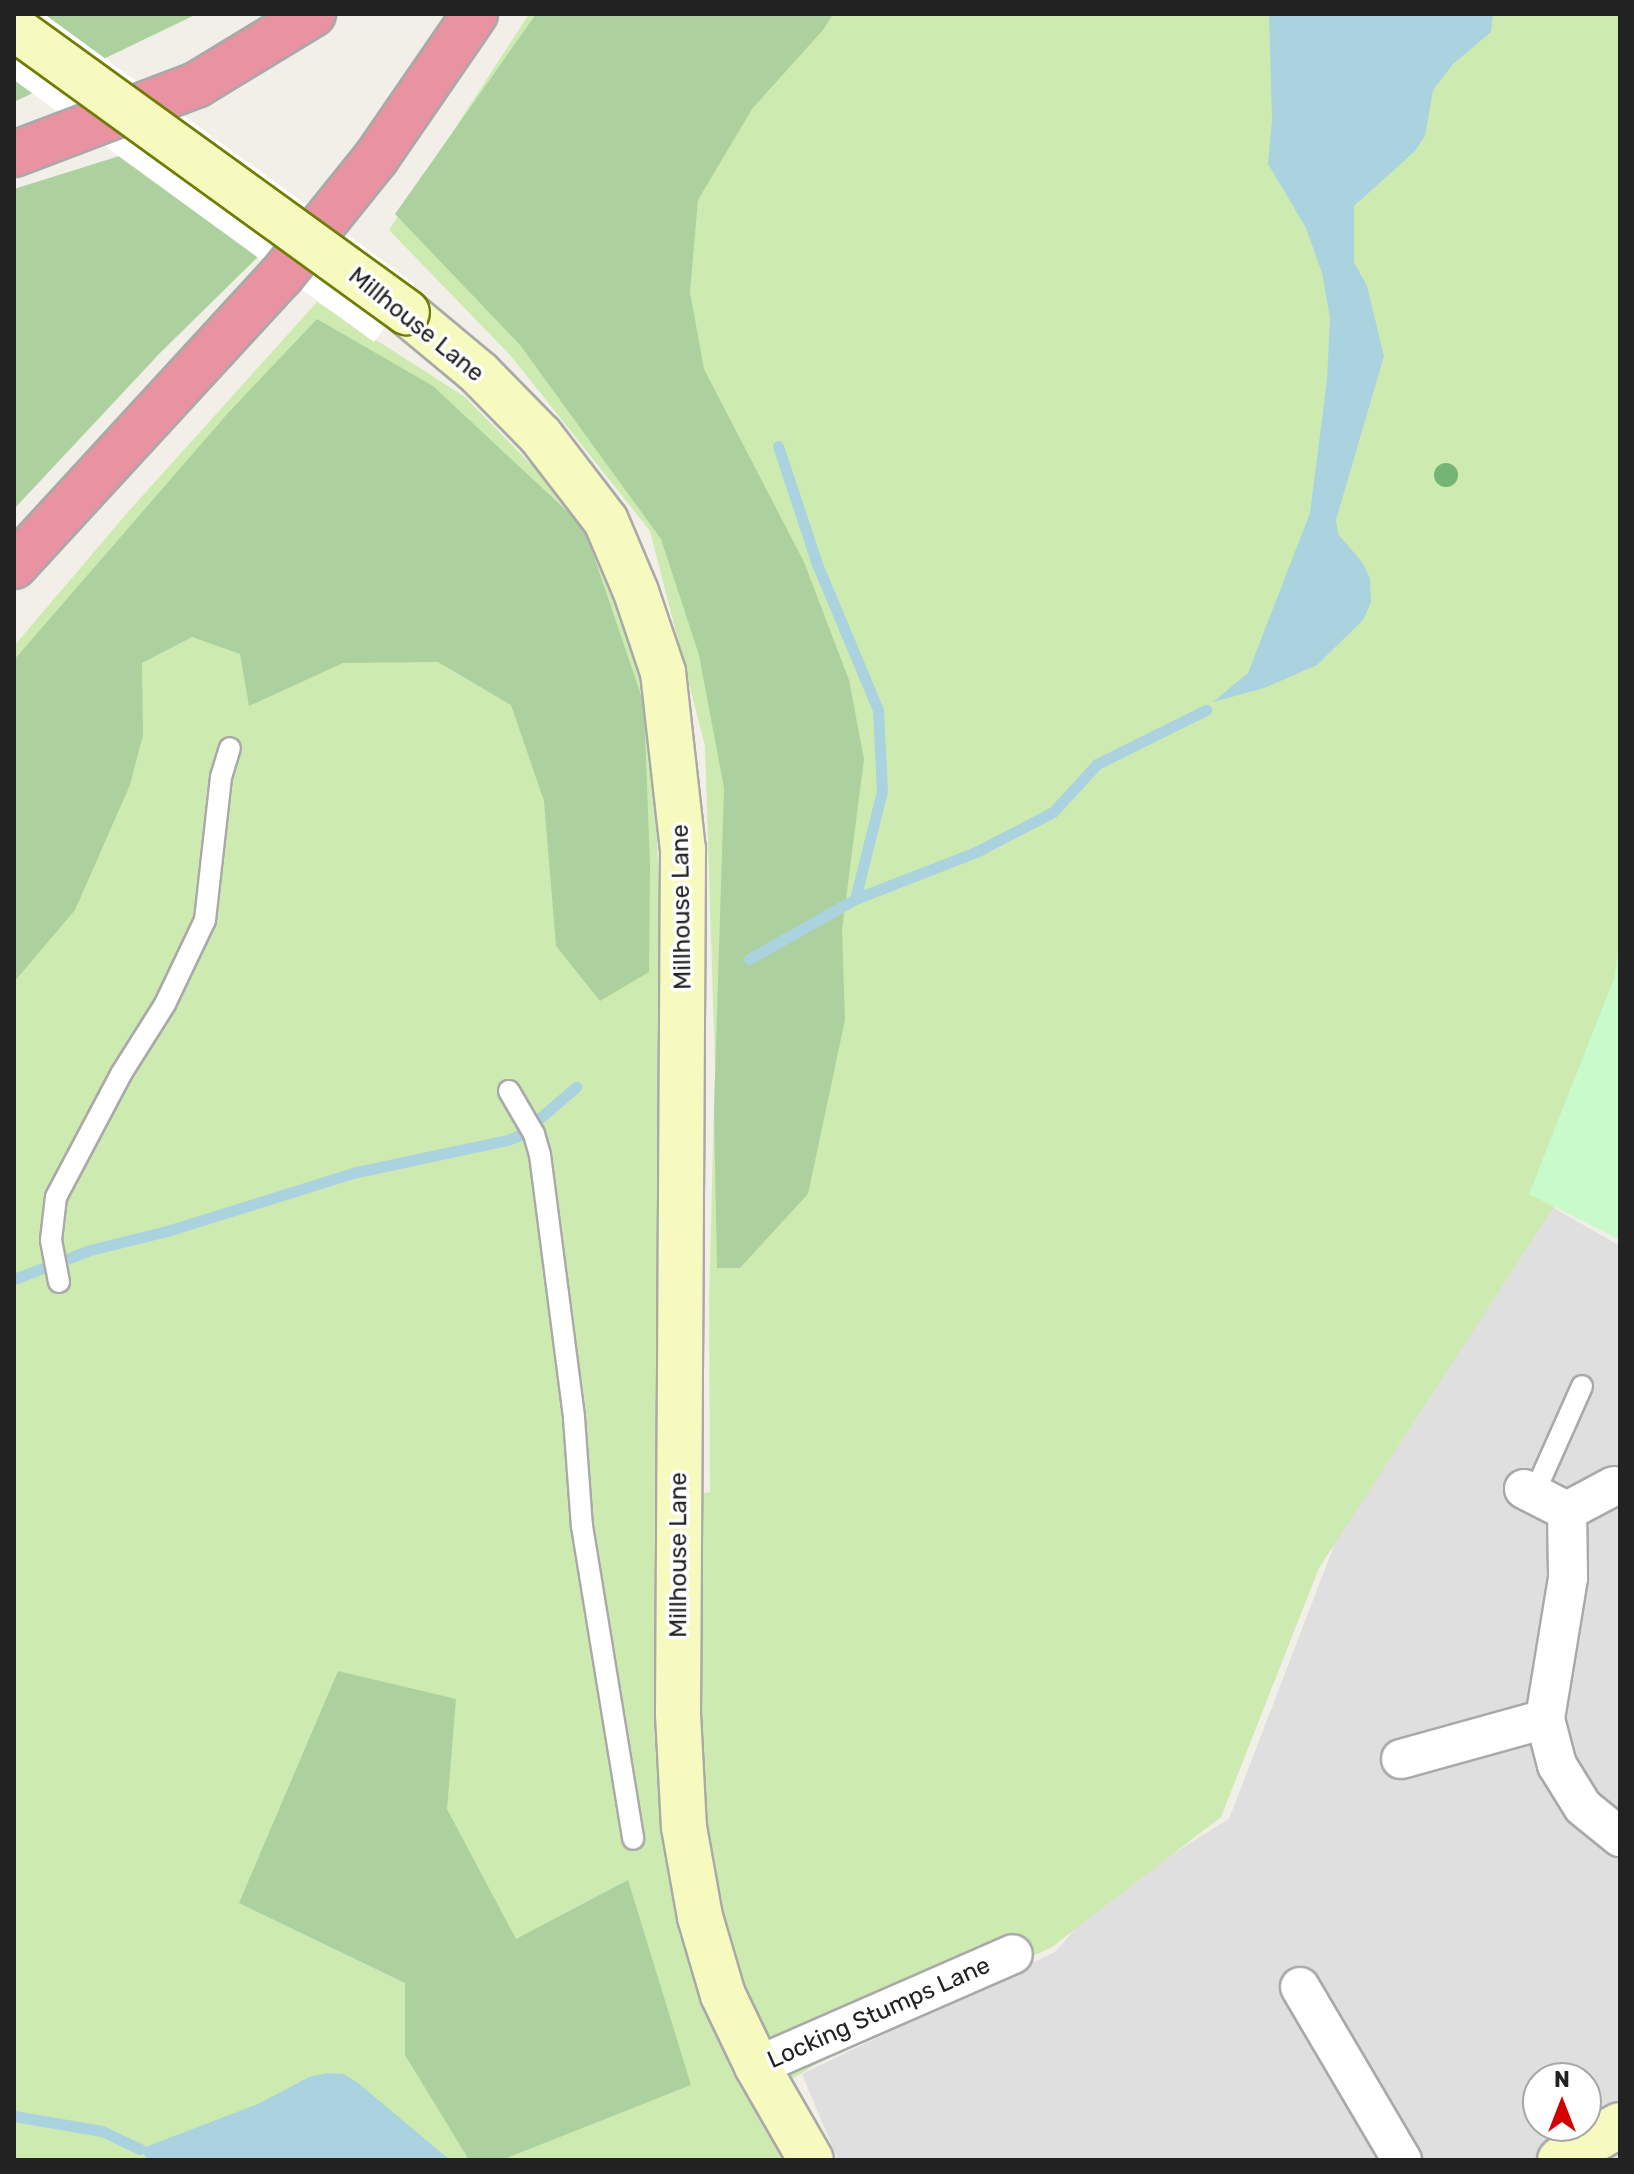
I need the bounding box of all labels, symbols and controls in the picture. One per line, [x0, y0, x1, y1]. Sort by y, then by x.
street label: Millhouse Lane [343, 262, 489, 388]
street label: Millhouse Lane [666, 824, 698, 990]
street label: Millhouse Lane [665, 1472, 693, 1638]
street label: Locking Stumps Lane [763, 1951, 995, 2075]
north arrow [1522, 2062, 1602, 2142]
text: N [1554, 2066, 1570, 2093]

